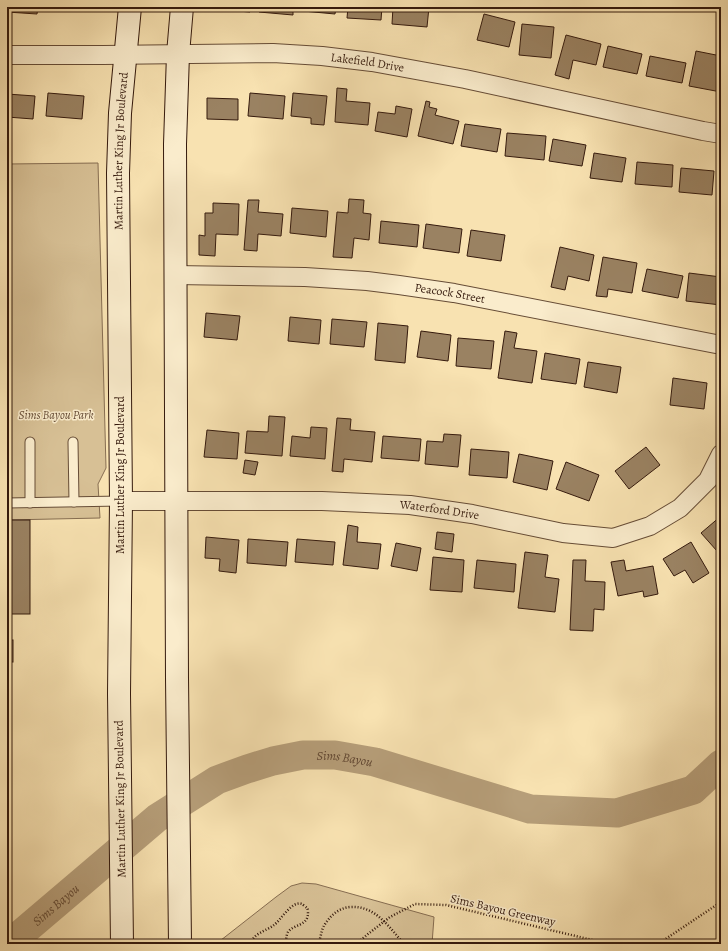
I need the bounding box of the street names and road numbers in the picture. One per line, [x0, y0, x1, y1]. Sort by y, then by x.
street label: Lakefield Drive [330, 49, 405, 76]
street label: Martin Luther King Jr Boulevard [110, 71, 132, 230]
street label: Peacock Street [414, 279, 487, 307]
street label: Martin Luther King Jr Boulevard [112, 396, 128, 554]
street label: Waterford Drive [399, 497, 481, 523]
street label: Martin Luther King Jr Boulevard [111, 719, 129, 878]
street label: Sims Bayou Greenway [449, 890, 558, 930]

